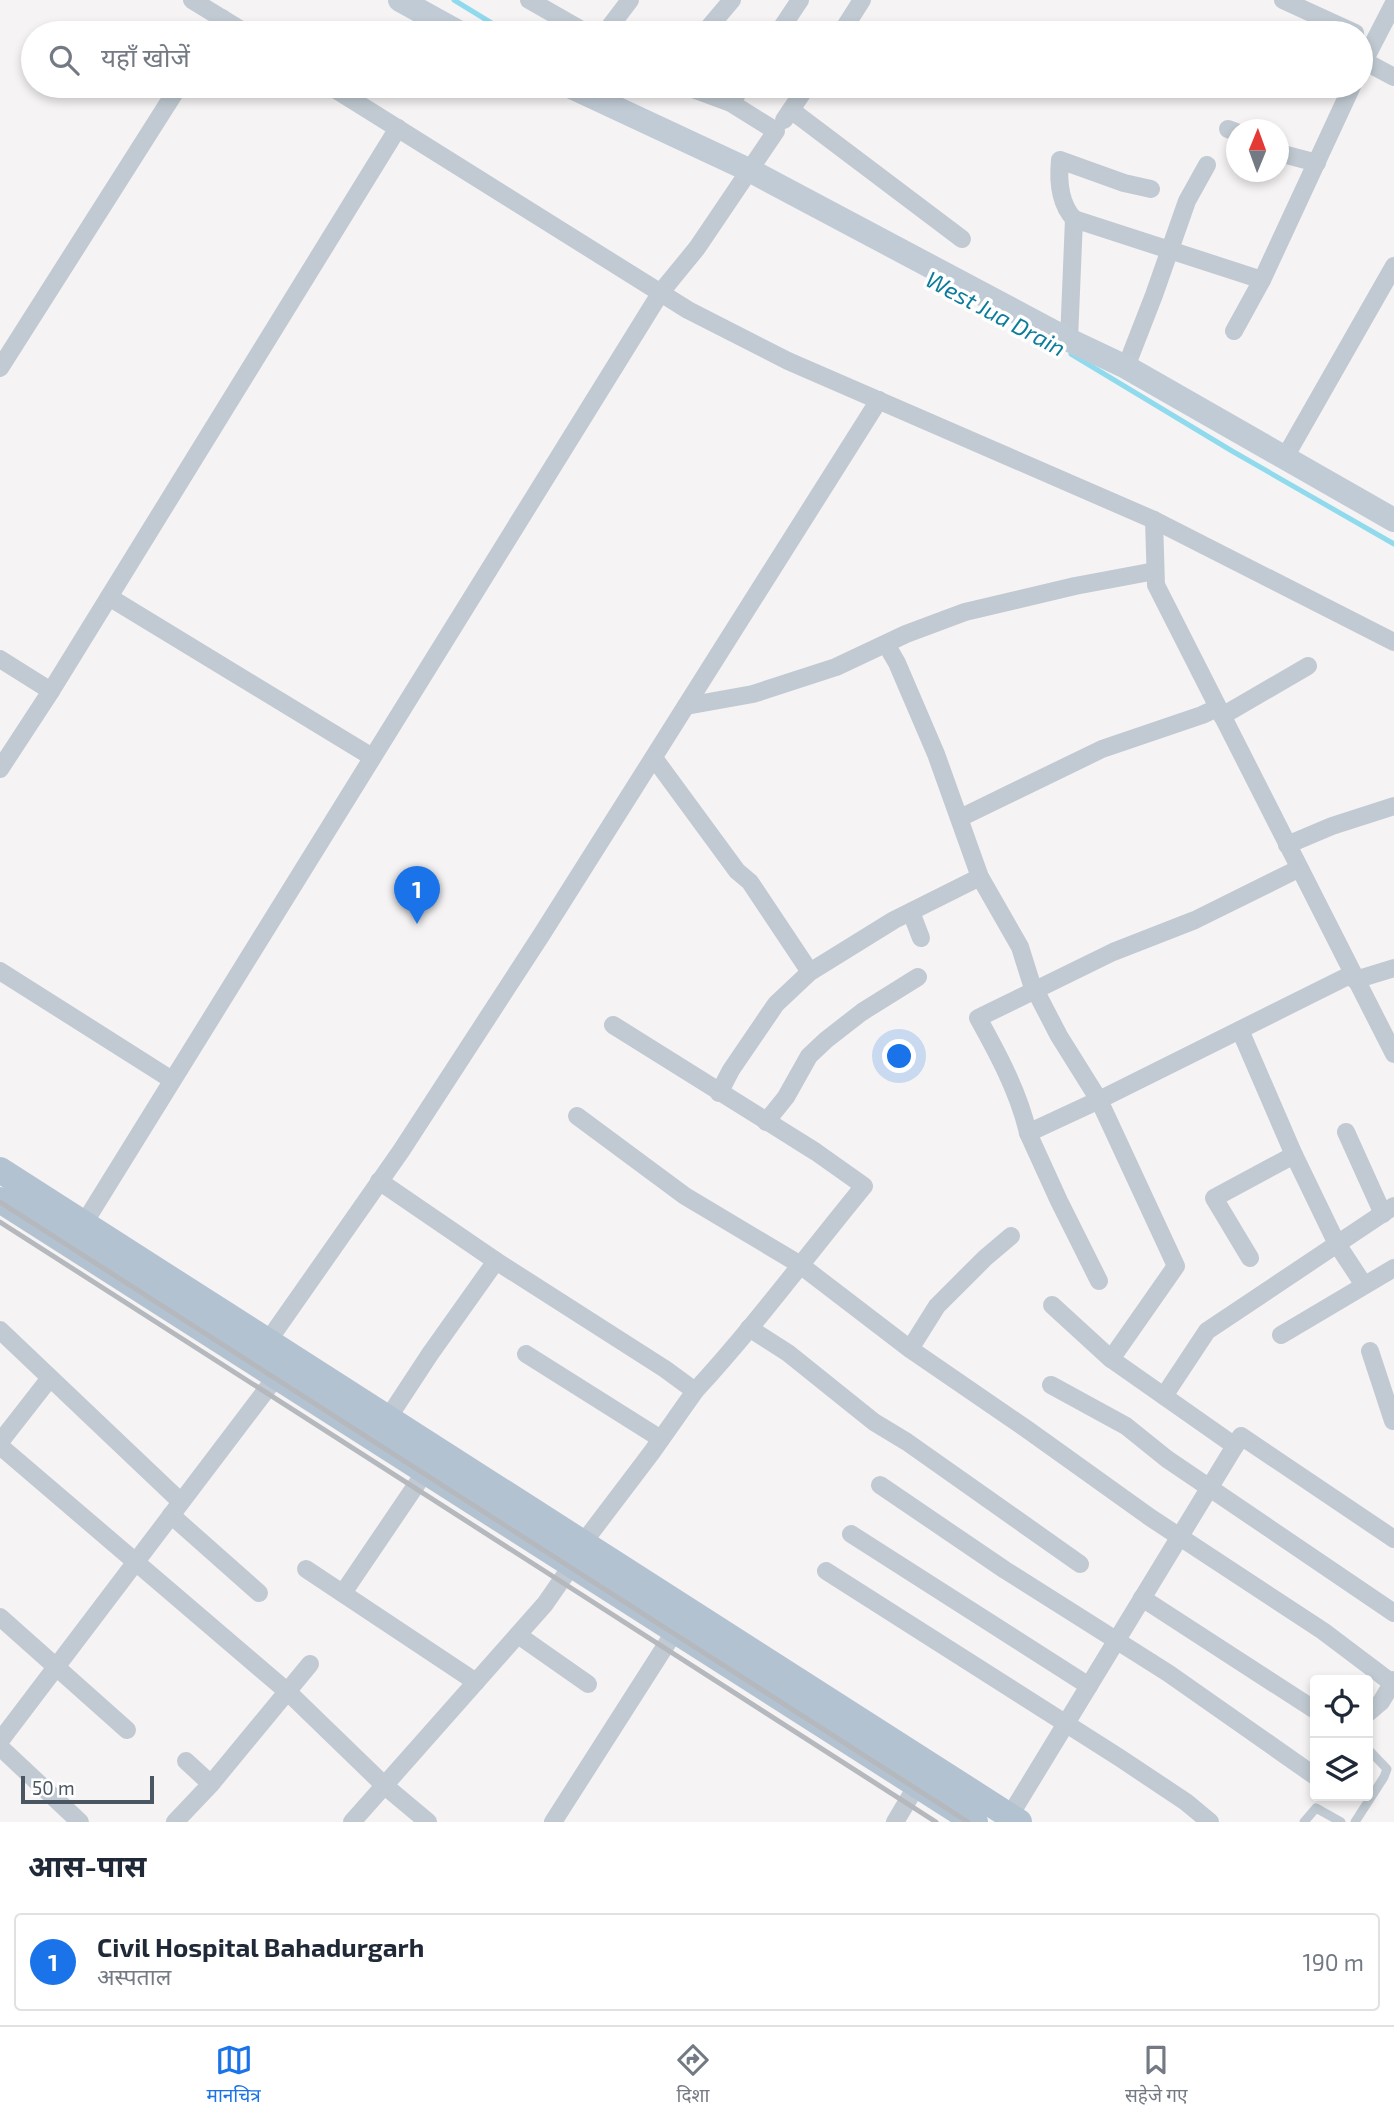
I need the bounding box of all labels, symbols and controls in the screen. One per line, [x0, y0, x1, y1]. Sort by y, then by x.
search box [21, 21, 1373, 98]
icon: search [45, 41, 83, 79]
text: यहाँ खोजें [101, 41, 190, 72]
north arrow [1226, 119, 1289, 182]
water label: West Jua Drain [921, 264, 1071, 362]
pin: 1 [394, 866, 440, 924]
your location [882, 1039, 916, 1073]
map controls [1310, 1675, 1373, 1801]
button: locate [1310, 1675, 1373, 1738]
button: layers [1310, 1738, 1373, 1801]
scale bar [21, 1773, 154, 1805]
text: 50 m [32, 1776, 75, 1799]
text: आस-पास [28, 1847, 146, 1883]
text: Civil Hospital Bahadurgarh [97, 1931, 424, 1962]
text: 1 [48, 1948, 58, 1976]
text: 190 m [1303, 1948, 1364, 1976]
text: अस्पताल [97, 1962, 171, 1990]
tab: मानचित्र [207, 2041, 261, 2110]
tab: दिशा [674, 2041, 712, 2110]
tab: सहेजे गए [1125, 2041, 1187, 2110]

